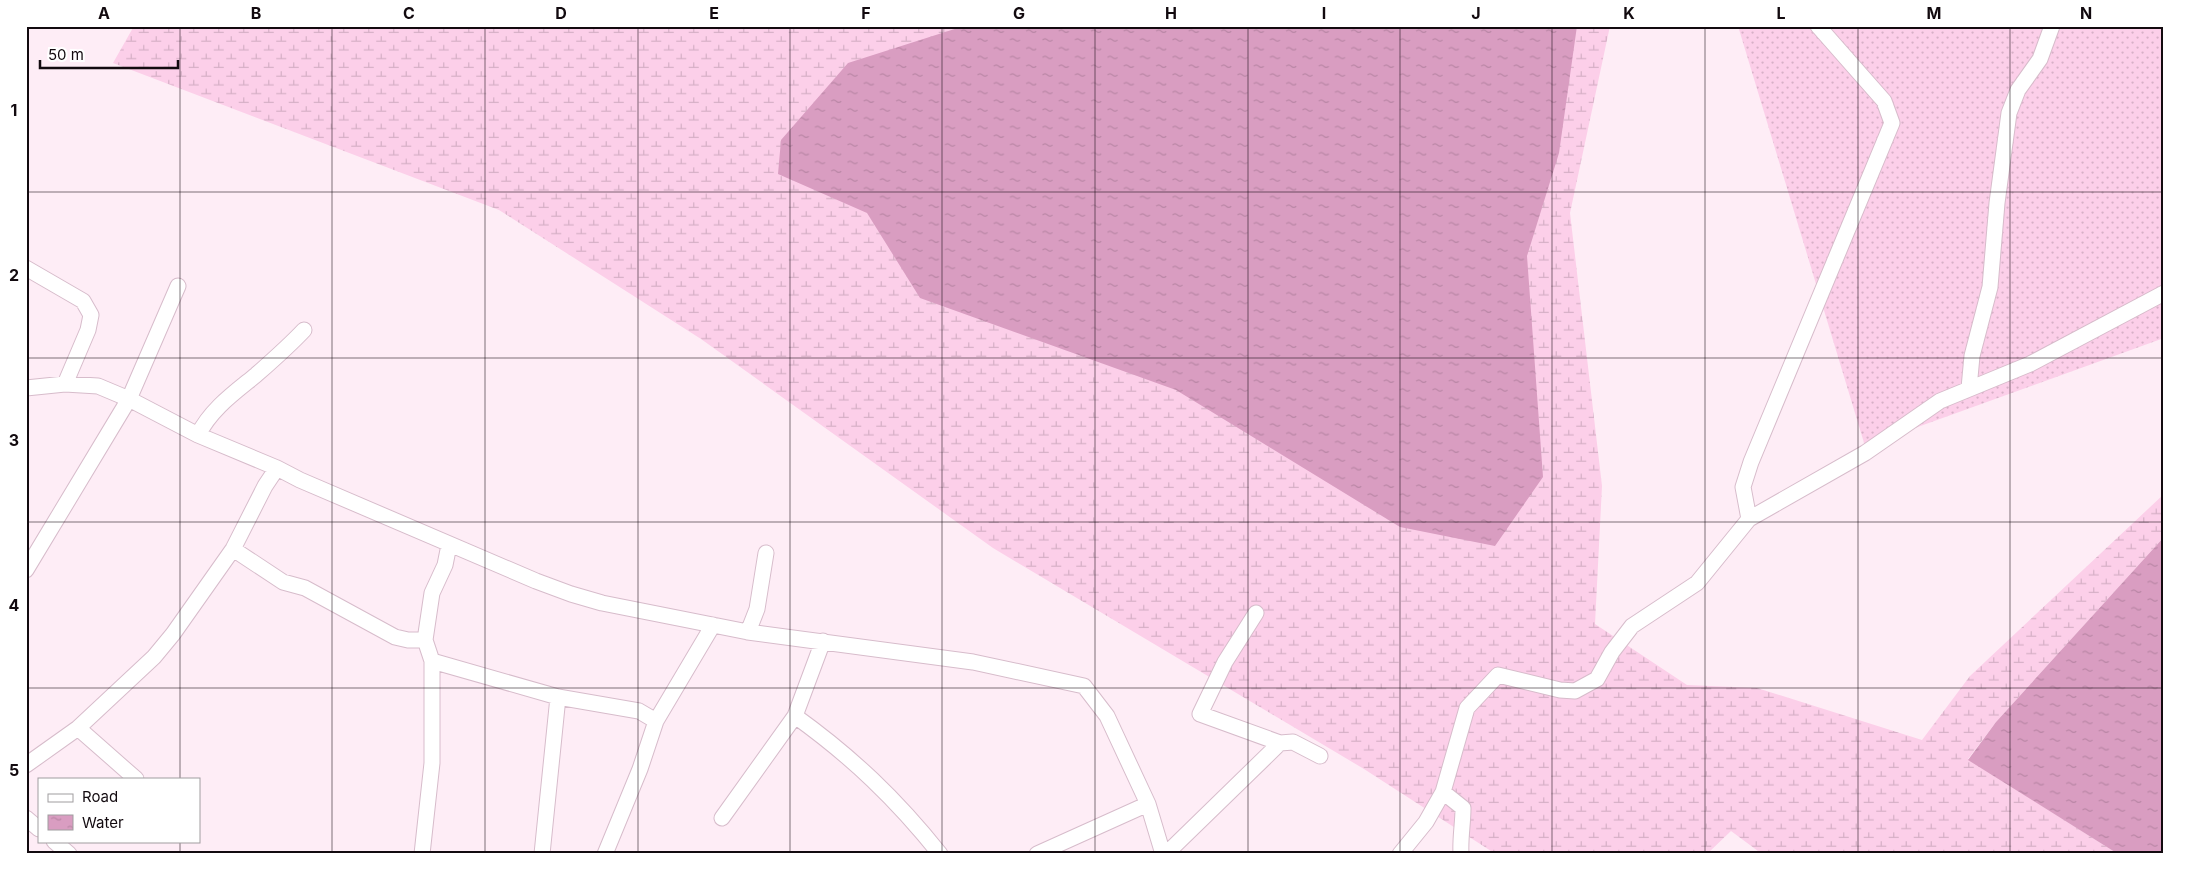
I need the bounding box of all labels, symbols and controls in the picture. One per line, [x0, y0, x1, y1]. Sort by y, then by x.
text: A [98, 3, 110, 23]
text: B [251, 3, 261, 23]
text: C [403, 3, 415, 23]
text: D [555, 3, 567, 23]
text: E [709, 3, 719, 23]
text: F [861, 3, 871, 23]
text: G [1013, 3, 1025, 23]
text: H [1165, 3, 1177, 23]
text: I [1322, 3, 1326, 23]
text: J [1471, 3, 1481, 23]
text: K [1623, 3, 1635, 23]
text: L [1776, 3, 1786, 23]
text: M [1927, 3, 1941, 23]
text: N [2080, 3, 2092, 23]
scale bar [40, 38, 178, 70]
text: 50 m [48, 45, 84, 64]
text: 1 [11, 100, 17, 120]
text: 2 [9, 265, 19, 285]
text: 3 [9, 430, 19, 450]
text: 4 [9, 595, 20, 615]
text: 5 [9, 760, 19, 780]
legend [38, 778, 200, 842]
text: Road [82, 787, 118, 806]
text: Water [82, 813, 124, 832]

